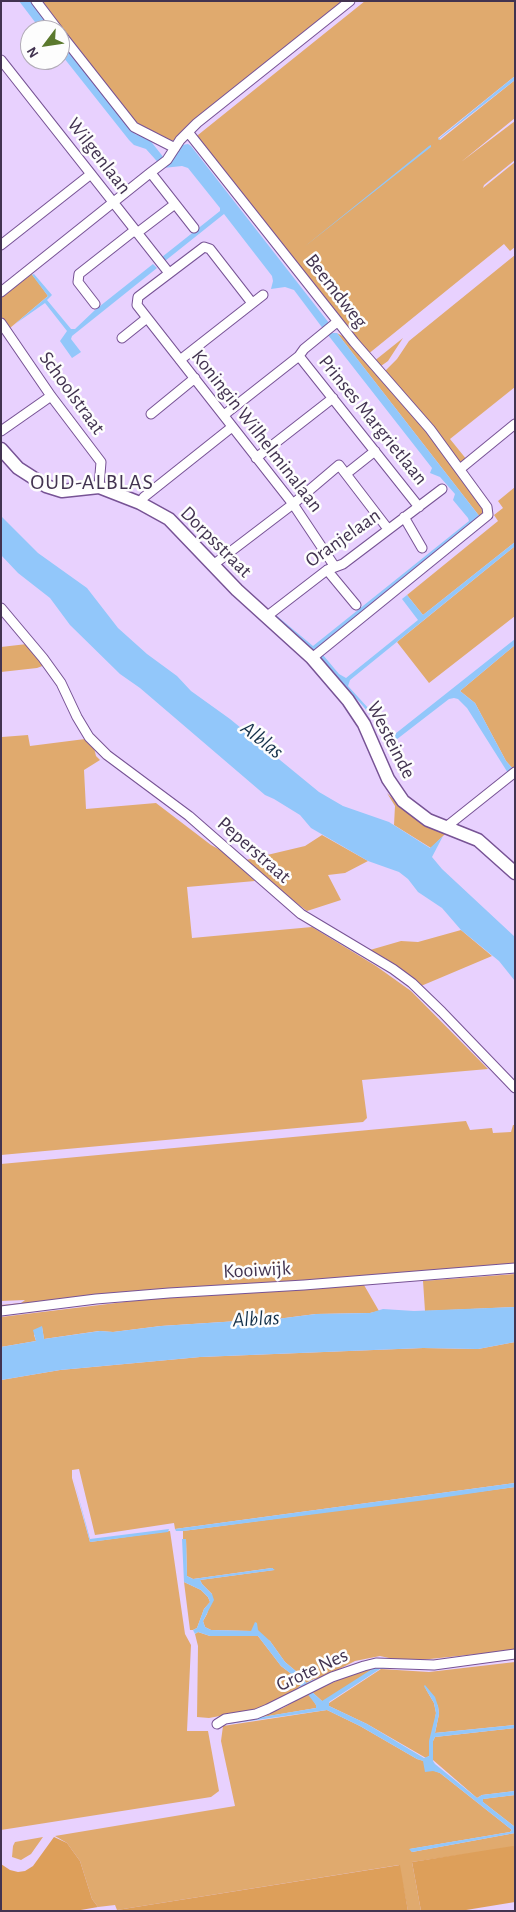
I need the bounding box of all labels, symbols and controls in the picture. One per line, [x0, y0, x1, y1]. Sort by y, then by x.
north arrow [20, 20, 70, 70]
text: N [24, 44, 42, 60]
street label: Wilgenlaan [62, 113, 136, 199]
street label: Beemdweg [300, 249, 372, 333]
street label: Koningin Wilhelminalaan [186, 345, 328, 517]
street label: Schoolstraat [34, 347, 110, 439]
street label: Prinses Margrietlaan [313, 350, 433, 490]
district label: OUD-ALBLAS [29, 469, 155, 495]
street label: Dorpsstraat [175, 501, 257, 583]
street label: Oranjelaan [301, 503, 385, 573]
street label: Westeinde [361, 697, 421, 783]
water label: Alblas [236, 716, 288, 764]
street label: Peperstraat [212, 812, 296, 888]
street label: Kooiwijk [223, 1256, 291, 1284]
water label: Alblas [232, 1305, 280, 1333]
street label: Grote Nes [272, 1643, 352, 1697]

